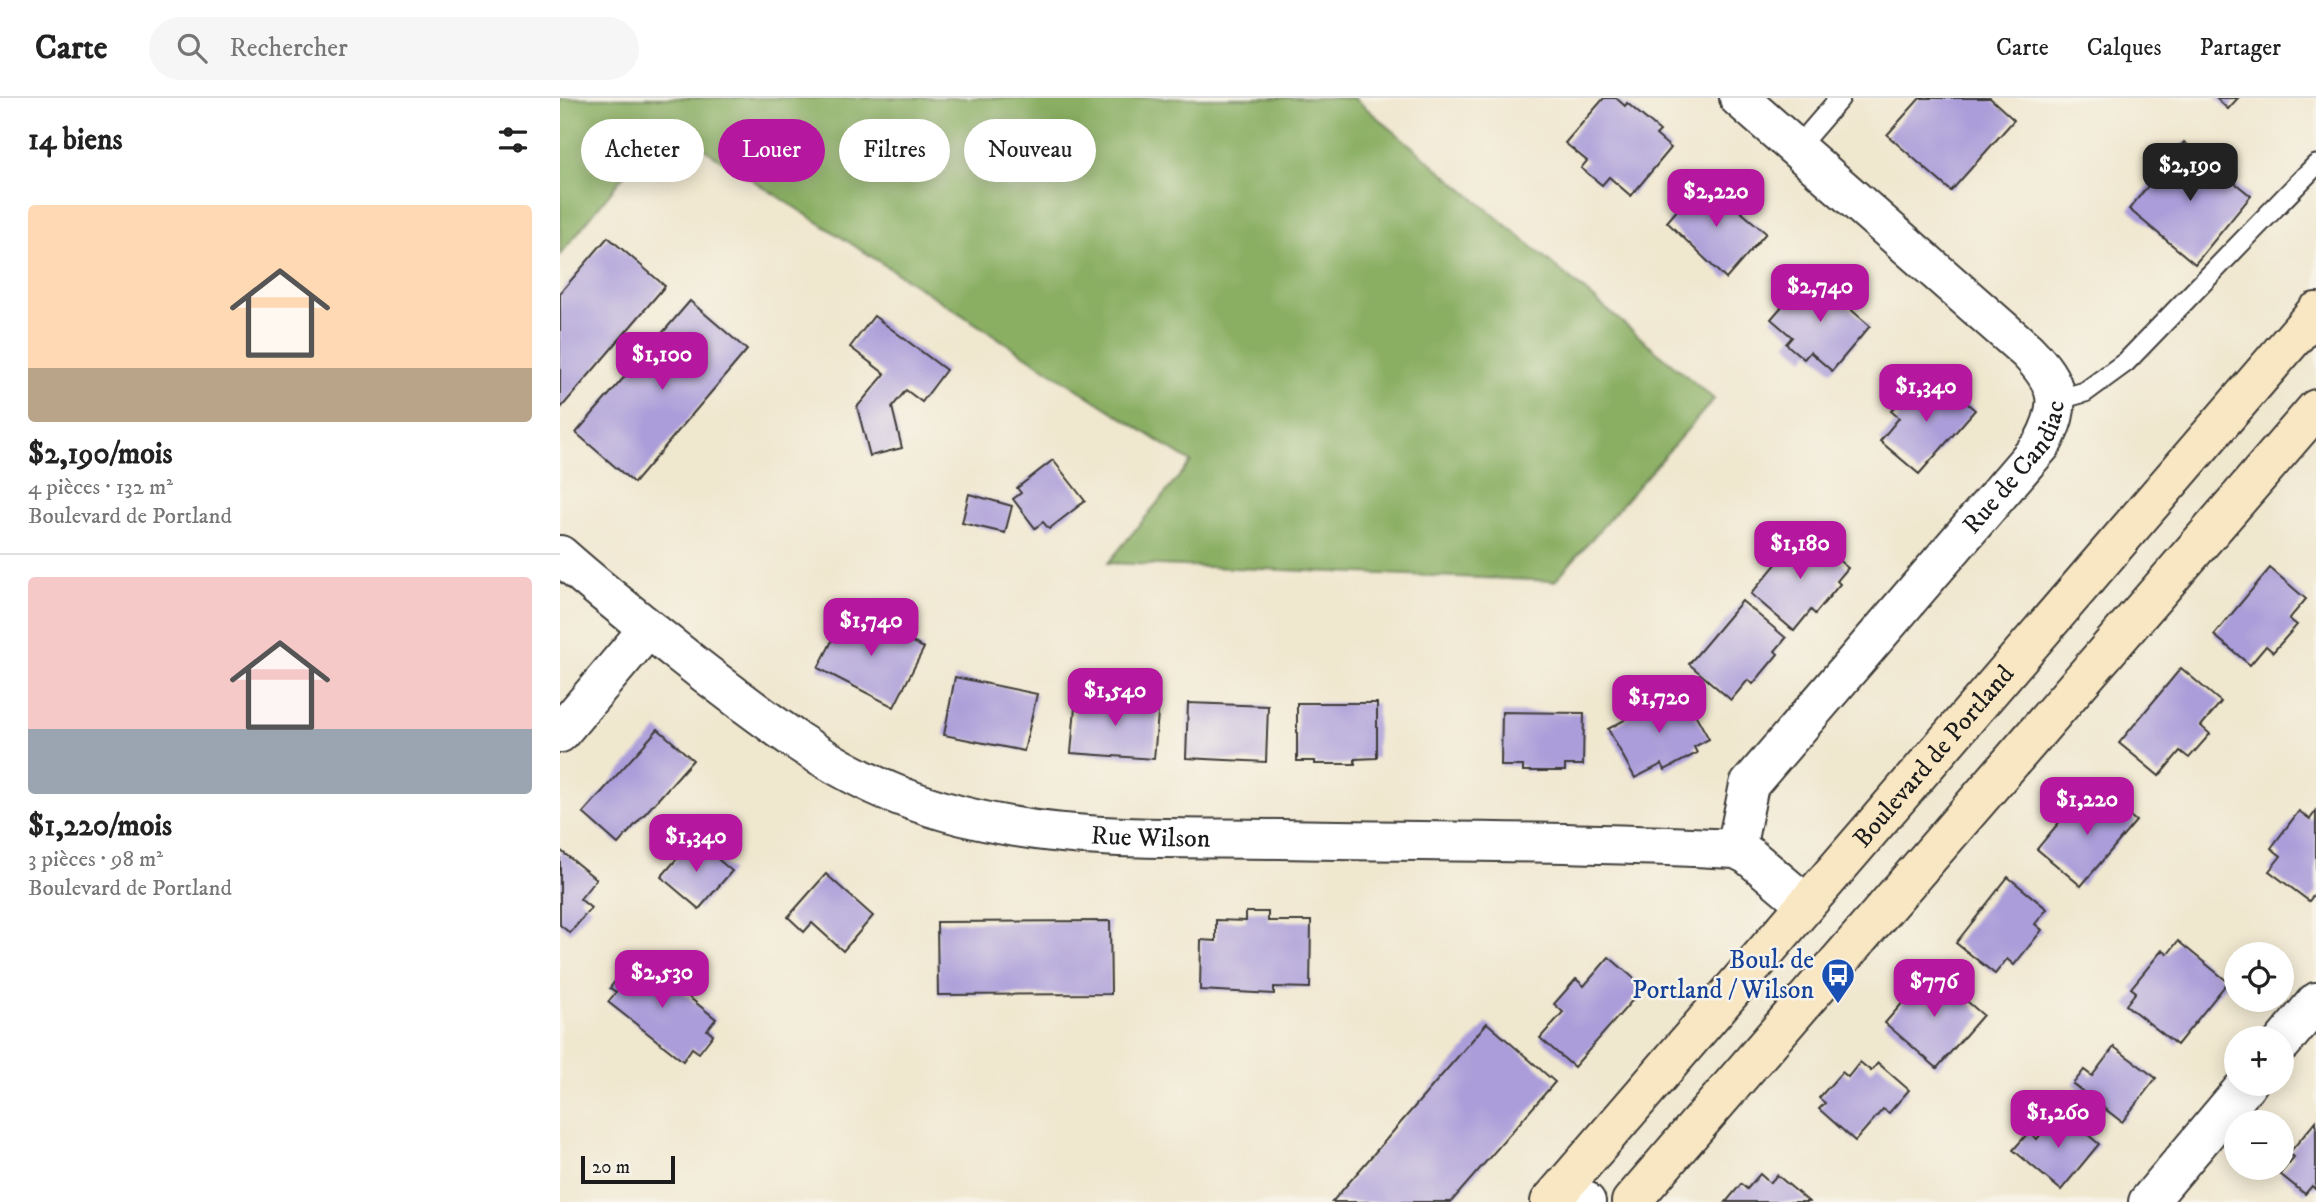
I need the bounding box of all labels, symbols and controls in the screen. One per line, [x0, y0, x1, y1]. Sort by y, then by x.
search box [149, 17, 639, 80]
text: Carte [35, 28, 107, 69]
icon: search [173, 29, 211, 67]
text: Rechercher [229, 32, 348, 65]
text: Carte [1996, 33, 2049, 63]
text: Calques [2087, 33, 2162, 63]
text: Partager [2200, 33, 2281, 63]
chip: Acheter [581, 119, 704, 182]
chip: Louer [718, 119, 825, 182]
chip: Filtres [839, 119, 950, 182]
chip: Nouveau [964, 119, 1096, 182]
icon: filters [494, 121, 532, 159]
text: 14 biens [28, 122, 123, 159]
pin: $2,190 [2133, 144, 2247, 203]
text: $2,190 [2159, 151, 2221, 180]
pin: $2,220 [1659, 170, 1773, 229]
text: $2,220 [1683, 177, 1749, 206]
icon: home [217, 250, 343, 376]
pin: $2,740 [1763, 264, 1877, 324]
text: $2,740 [1787, 272, 1853, 301]
pin: $1,100 [605, 332, 719, 392]
text: $1,100 [632, 340, 692, 369]
pin: $1,340 [1869, 364, 1983, 424]
text: $1,340 [1895, 372, 1957, 401]
street label: Rue de Candiac [1955, 399, 2072, 541]
text: $2,190/mois [28, 436, 173, 473]
text: 4 pièces · 132 m² [28, 473, 173, 502]
text: Boulevard de Portland [28, 502, 232, 531]
pin: $1,180 [1743, 522, 1857, 581]
text: $1,180 [1770, 529, 1830, 558]
pin: $1,740 [814, 598, 928, 658]
text: $1,740 [839, 606, 903, 635]
icon: home [217, 622, 343, 748]
street label: Boulevard de Portland [1846, 658, 2021, 855]
pin: $1,540 [1058, 668, 1172, 728]
text: $1,540 [1084, 676, 1146, 705]
pin: $1,720 [1602, 676, 1716, 735]
text: $1,720 [1628, 683, 1690, 712]
pin: $1,220 [2030, 778, 2144, 837]
text: $1,220 [2056, 785, 2118, 814]
text: $1,220/mois [28, 808, 172, 845]
pin: $1,340 [639, 814, 753, 874]
street label: Rue Wilson [1090, 819, 1211, 855]
text: $1,340 [665, 822, 727, 851]
text: 3 pièces · 98 m² [28, 845, 163, 874]
text: Boulevard de Portland [28, 874, 232, 903]
map controls [2224, 942, 2294, 1180]
button: locate [2224, 942, 2294, 1012]
place label: Boul. de Portland / Wilson [1632, 944, 1814, 1007]
pin: $2,530 [605, 950, 719, 1010]
bus stop icon: Boul. de Portland / Wilson [1819, 956, 1857, 1005]
text: $2,530 [631, 958, 693, 987]
pin: $776 [1893, 960, 1975, 1019]
text: $776 [1910, 967, 1958, 996]
button: + [2224, 1026, 2294, 1096]
pin: $1,260 [2001, 1090, 2115, 1150]
text: $1,260 [2027, 1098, 2089, 1127]
button: − [2224, 1110, 2294, 1180]
scale bar [581, 1153, 676, 1185]
text: 20 m [592, 1156, 630, 1179]

